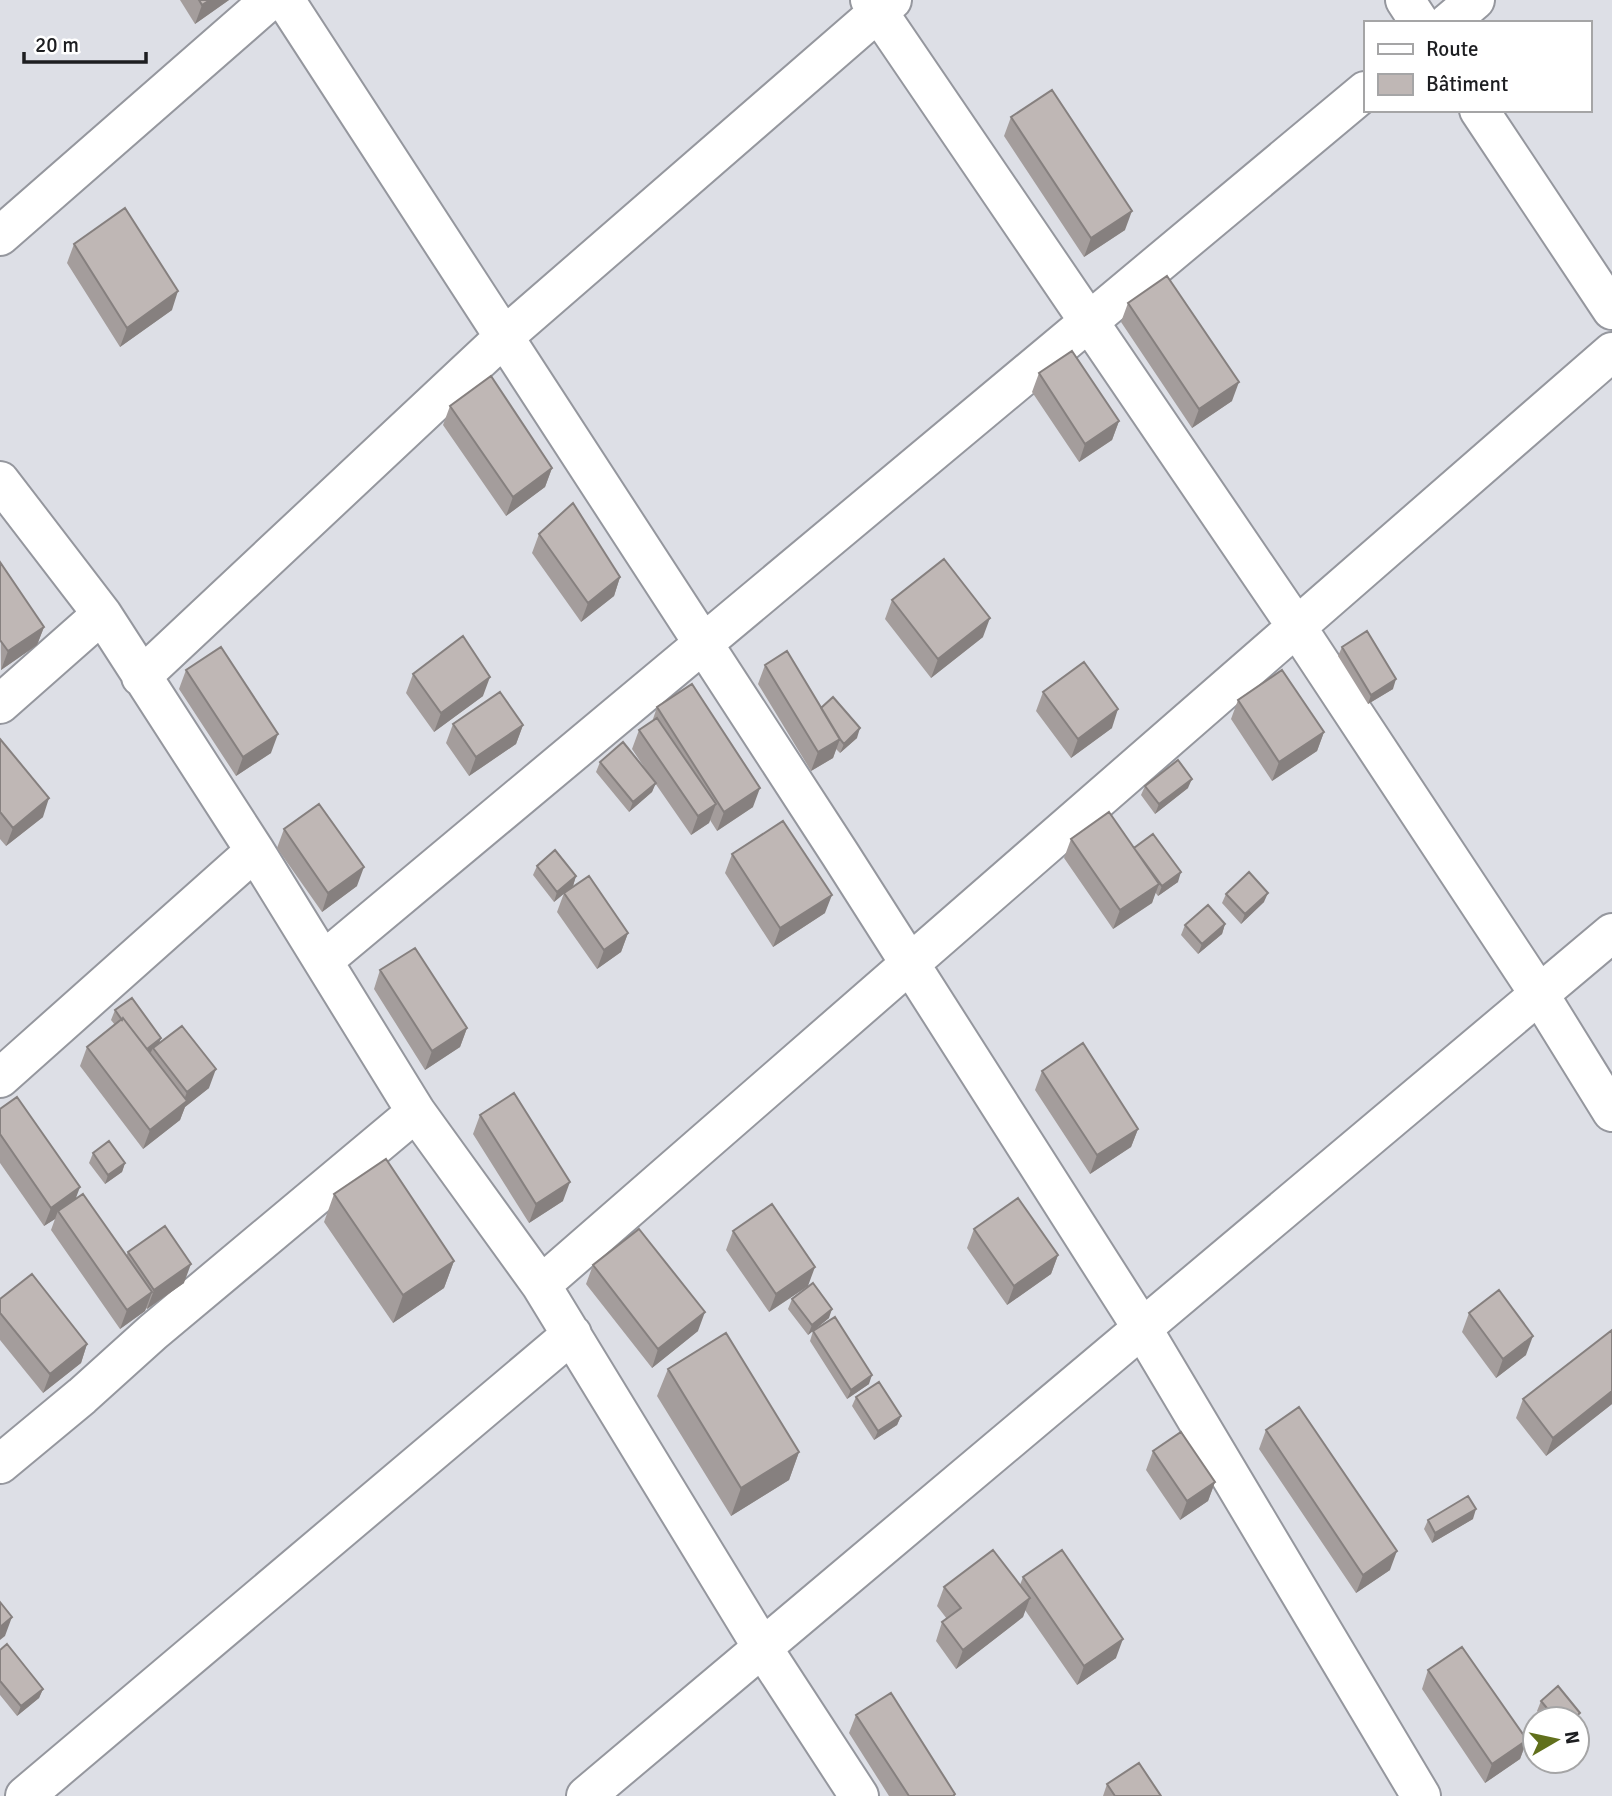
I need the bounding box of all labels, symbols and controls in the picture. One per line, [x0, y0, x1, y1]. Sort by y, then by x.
scale bar [24, 21, 147, 65]
legend [1364, 21, 1591, 112]
text: 20 m [35, 32, 79, 58]
text: Route [1426, 36, 1478, 62]
text: Bâtiment [1426, 71, 1508, 97]
north arrow [1521, 1705, 1591, 1775]
text: N [1559, 1729, 1585, 1746]

